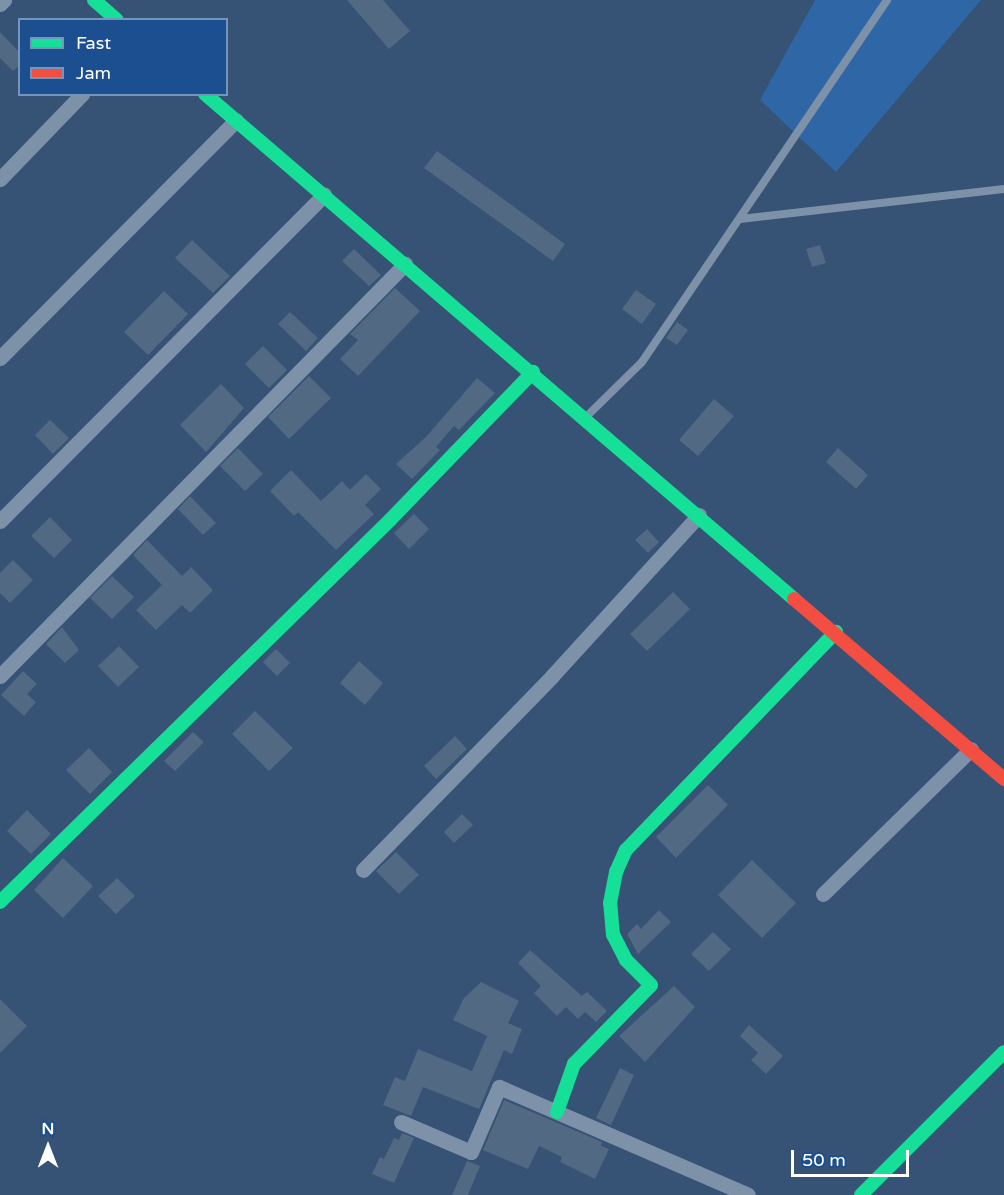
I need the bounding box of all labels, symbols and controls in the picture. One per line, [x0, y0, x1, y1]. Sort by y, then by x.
legend [18, 18, 228, 96]
text: Fast [76, 32, 111, 54]
text: Jam [76, 62, 111, 84]
north arrow [18, 1117, 78, 1177]
text: N [42, 1119, 54, 1139]
scale bar [794, 1138, 912, 1176]
text: 50 m [802, 1149, 846, 1171]

